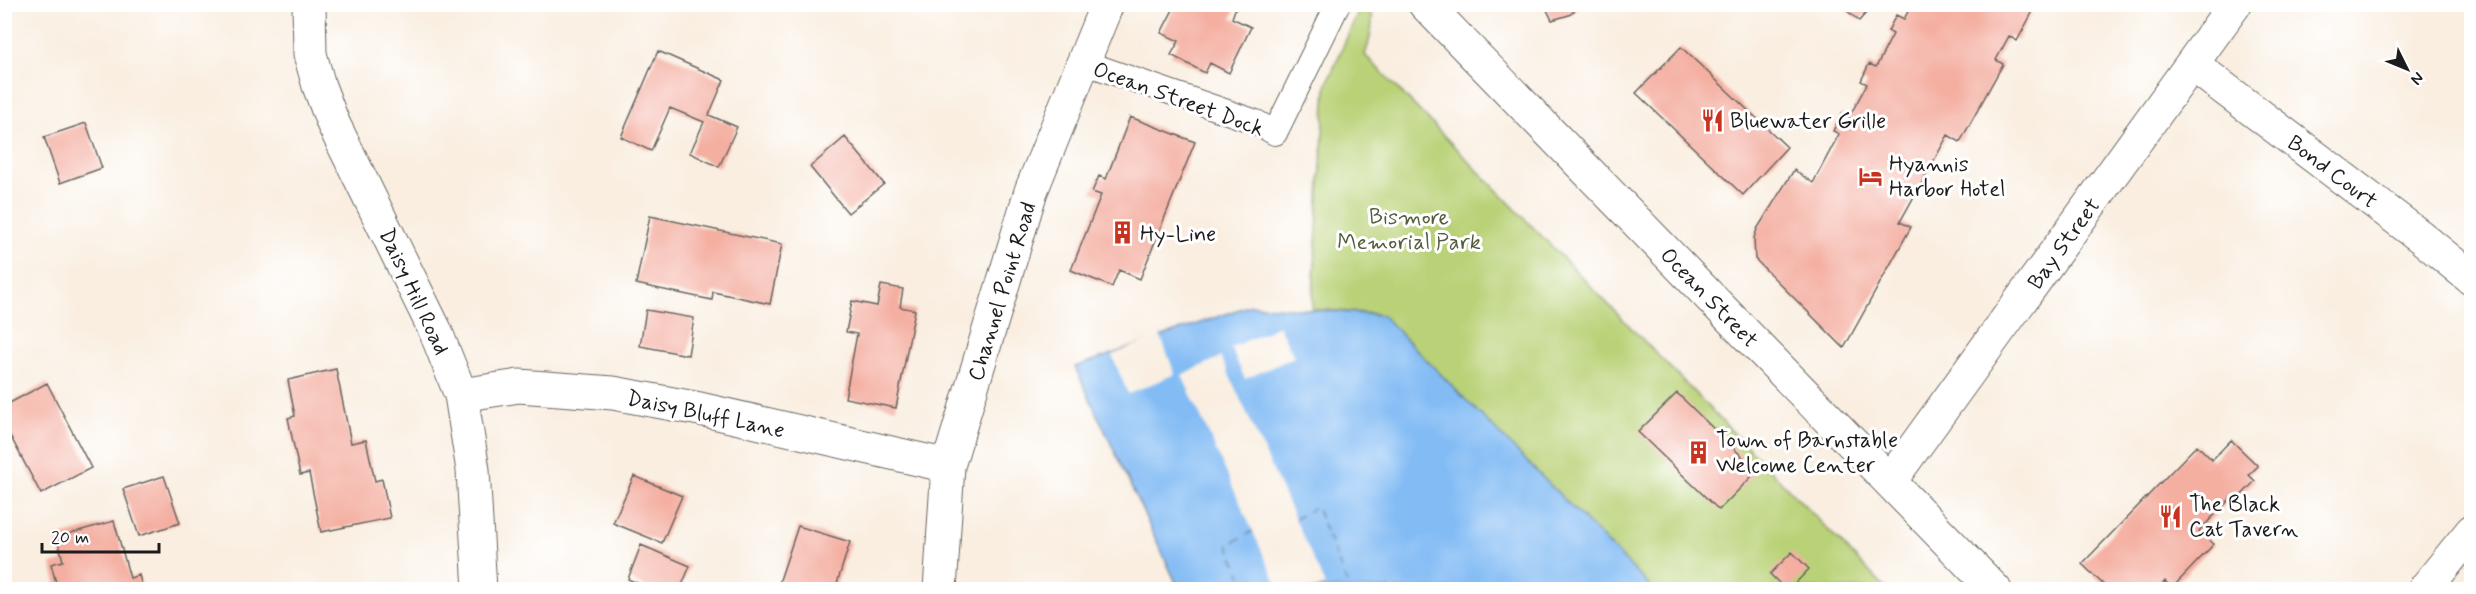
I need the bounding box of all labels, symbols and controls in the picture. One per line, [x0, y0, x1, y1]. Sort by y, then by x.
north arrow [2377, 39, 2437, 99]
street label: Ocean Street Dock [1089, 56, 1268, 144]
text: N [2406, 67, 2428, 89]
restaurant icon: Bluewater Grille [1699, 107, 1725, 133]
place label: Bluewater Grille [1730, 108, 1886, 136]
street label: Bond Court [2281, 130, 2383, 216]
place label: Hyannis Harbor Hotel [1889, 151, 2006, 204]
hotel icon: Hyannis Harbor Hotel [1858, 163, 1884, 189]
street label: Bay Street [2022, 193, 2107, 295]
street label: Channel Point Road [962, 199, 1043, 385]
park label: Bismore Memorial Park [1337, 204, 1481, 257]
building icon: Hy-Line [1109, 220, 1135, 246]
place label: Hy-Line [1140, 221, 1216, 249]
street label: Daisy Hill Road [372, 224, 455, 360]
street label: Ocean Street [1654, 242, 1764, 355]
street label: Daisy Bluff Lane [624, 385, 787, 445]
place label: Town of Barnstable Welcome Center [1716, 427, 1898, 480]
building icon: Town of Barnstable Welcome Center [1685, 439, 1711, 465]
place label: The Black Cat Tavern [2189, 491, 2298, 544]
restaurant icon: The Black Cat Tavern [2158, 503, 2184, 529]
scale bar [42, 516, 159, 554]
text: 20 m [51, 526, 89, 550]

